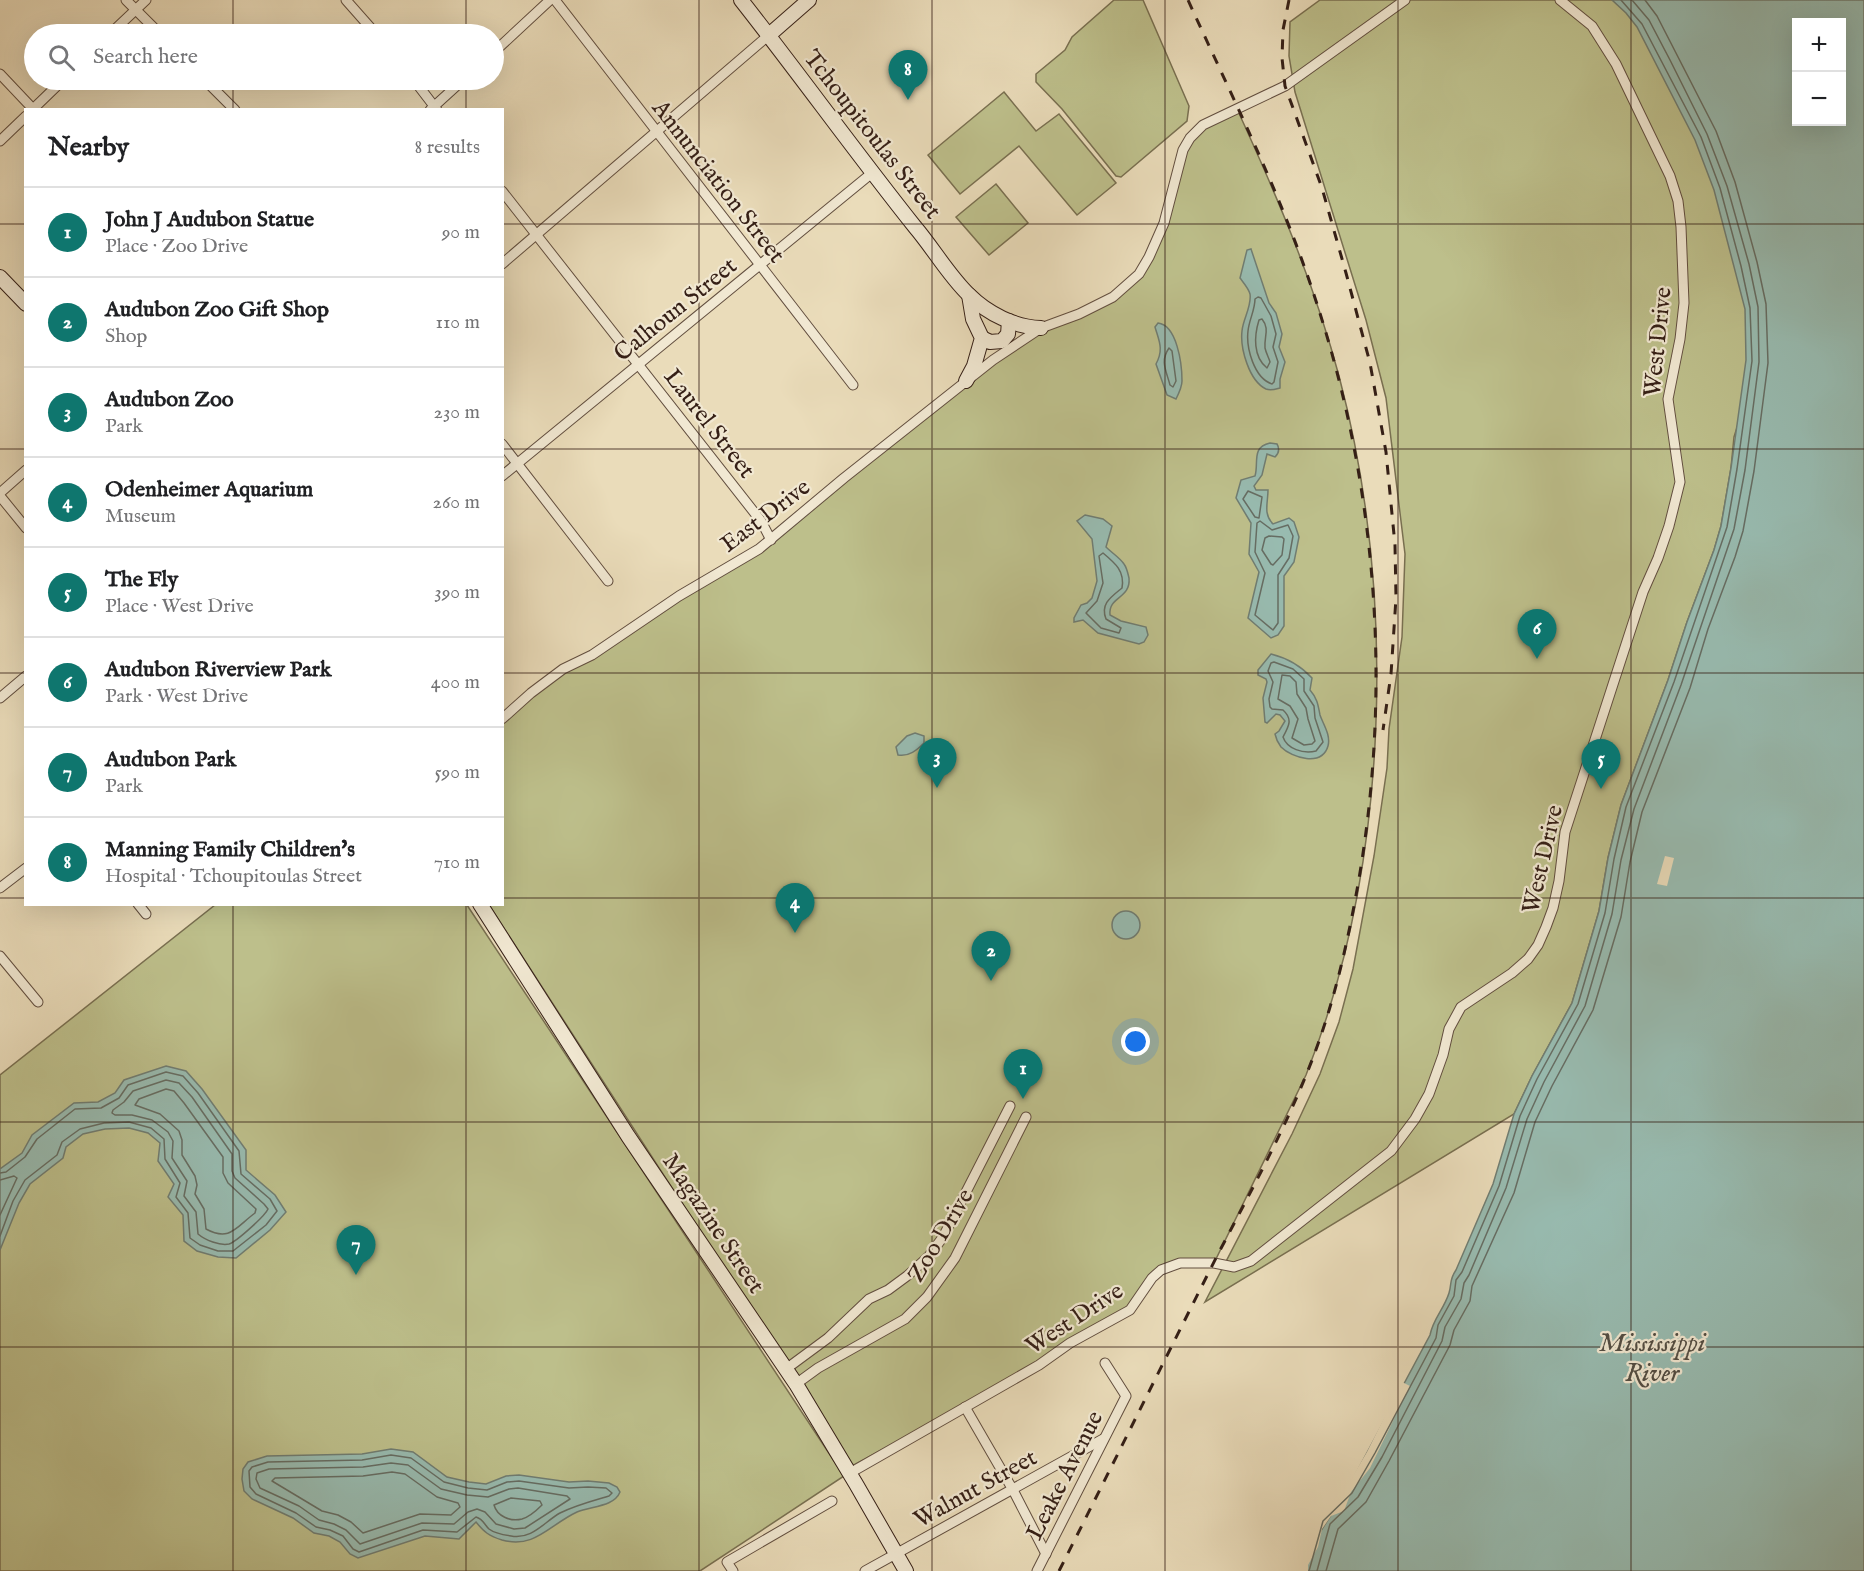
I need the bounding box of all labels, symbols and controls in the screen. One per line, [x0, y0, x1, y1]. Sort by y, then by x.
map controls [1792, 18, 1846, 126]
button: + [1792, 18, 1846, 72]
search box [24, 24, 504, 90]
icon: search [45, 41, 78, 74]
text: Search here [93, 43, 198, 71]
street label: Tchoupitoulas Street [796, 44, 948, 226]
pin: 8 [888, 51, 928, 100]
button: − [1792, 72, 1846, 126]
street label: Annunciation Street [644, 93, 791, 270]
text: Nearby [48, 131, 129, 164]
text: 8 results [414, 135, 480, 160]
text: John J Audubon Statue [105, 206, 314, 234]
text: 1 [64, 220, 71, 245]
text: 90 m [442, 220, 480, 245]
text: Place · Zoo Drive [105, 234, 248, 259]
street label: Calhoun Street [608, 251, 744, 369]
street label: West Drive [1637, 286, 1680, 399]
text: Audubon Zoo Gift Shop [105, 296, 329, 324]
text: 2 [63, 310, 72, 335]
text: 110 m [436, 310, 480, 335]
text: Shop [105, 324, 147, 349]
street label: Laurel Street [656, 363, 761, 485]
text: Audubon Zoo [105, 386, 234, 414]
text: 3 [64, 400, 71, 425]
text: 230 m [434, 400, 480, 425]
text: Park [105, 414, 143, 439]
street label: East Drive [715, 472, 817, 560]
text: Odenheimer Aquarium [105, 476, 313, 504]
text: 4 [63, 490, 72, 515]
text: 260 m [433, 490, 480, 515]
text: Museum [105, 504, 176, 529]
text: The Fly [105, 566, 178, 594]
text: 5 [64, 580, 71, 605]
text: 390 m [434, 580, 480, 605]
text: Place · West Drive [105, 594, 254, 619]
pin: 6 [1518, 610, 1556, 659]
text: Audubon Riverview Park [105, 656, 331, 684]
text: 6 [63, 670, 72, 695]
text: 400 m [431, 670, 480, 695]
text: Park · West Drive [105, 684, 248, 709]
pin: 3 [918, 738, 956, 788]
pin: 5 [1582, 740, 1620, 789]
text: Audubon Park [105, 746, 236, 774]
text: 7 [63, 760, 72, 785]
text: 590 m [434, 760, 480, 785]
text: Park [105, 774, 143, 799]
street label: West Drive [1516, 802, 1571, 917]
text: Manning Family Children's [105, 836, 355, 864]
text: 8 [64, 850, 71, 875]
text: 710 m [434, 850, 480, 875]
text: Hospital · Tchoupitoulas Street [105, 864, 362, 889]
pin: 4 [776, 884, 814, 933]
pin: 2 [972, 932, 1010, 981]
your location [1121, 1027, 1150, 1056]
pin: 1 [1004, 1050, 1042, 1099]
street label: Magazine Street [654, 1148, 771, 1300]
street label: Zoo Drive [901, 1183, 981, 1288]
pin: 7 [336, 1226, 376, 1275]
street label: West Drive [1020, 1276, 1130, 1362]
water label: Mississippi River [1599, 1327, 1707, 1390]
street label: Leake Avenue [1020, 1406, 1111, 1545]
street label: Walnut Street [909, 1443, 1043, 1536]

